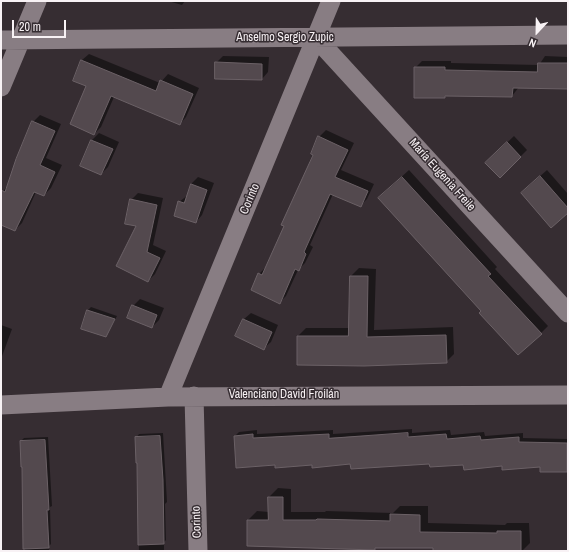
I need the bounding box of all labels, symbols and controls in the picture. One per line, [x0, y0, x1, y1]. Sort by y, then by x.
scale bar [14, 12, 68, 38]
north arrow [517, 12, 557, 52]
text: 20 m [19, 19, 41, 35]
street label: Anselmo Sergio Zupic [236, 31, 334, 45]
text: N [527, 35, 538, 51]
street label: María Eugenia Freile [406, 136, 478, 214]
street label: Corinto [237, 181, 263, 217]
street label: Valenciano David Froilán [229, 388, 339, 402]
street label: Corinto [189, 506, 205, 538]

